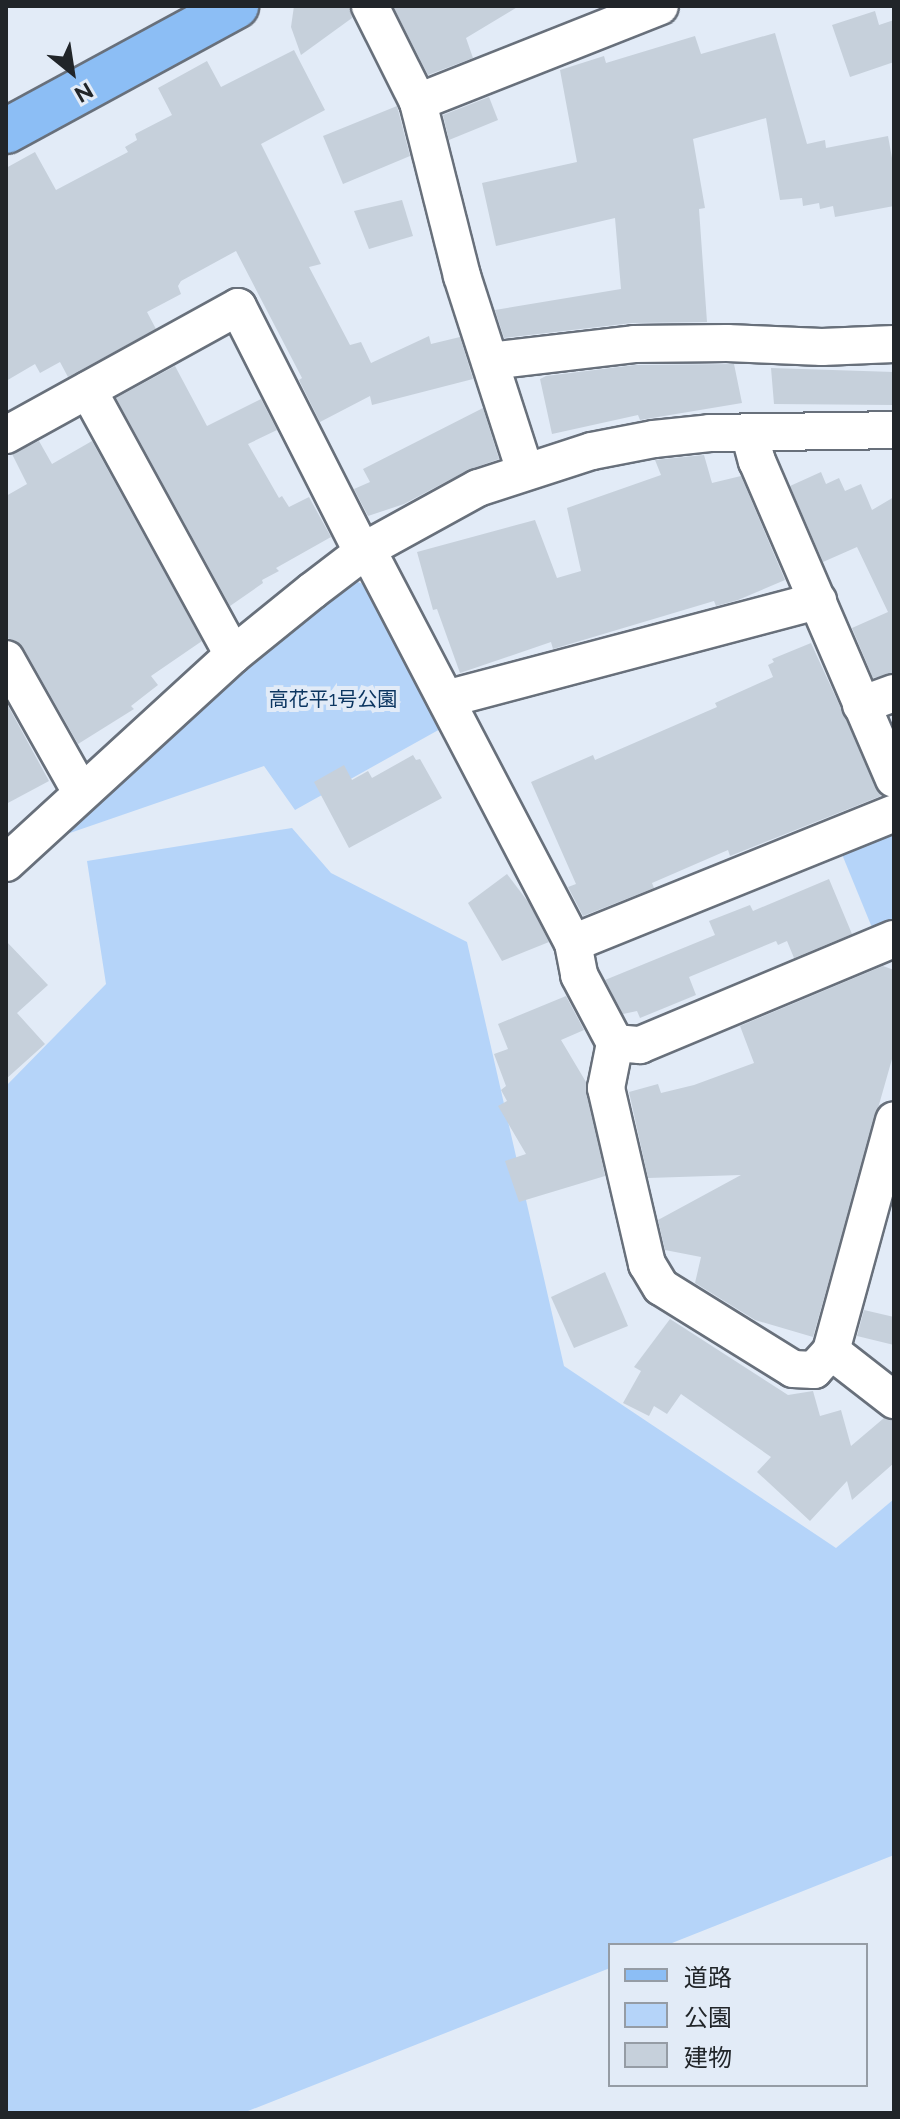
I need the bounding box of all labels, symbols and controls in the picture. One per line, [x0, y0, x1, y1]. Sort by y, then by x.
north arrow [32, 32, 112, 112]
text: N [70, 77, 98, 108]
park label: 高花平1号公園 [269, 687, 397, 711]
legend [608, 1943, 868, 2087]
text: 道路 [684, 1963, 732, 1992]
text: 公園 [684, 2003, 732, 2032]
text: 建物 [684, 2043, 732, 2072]

